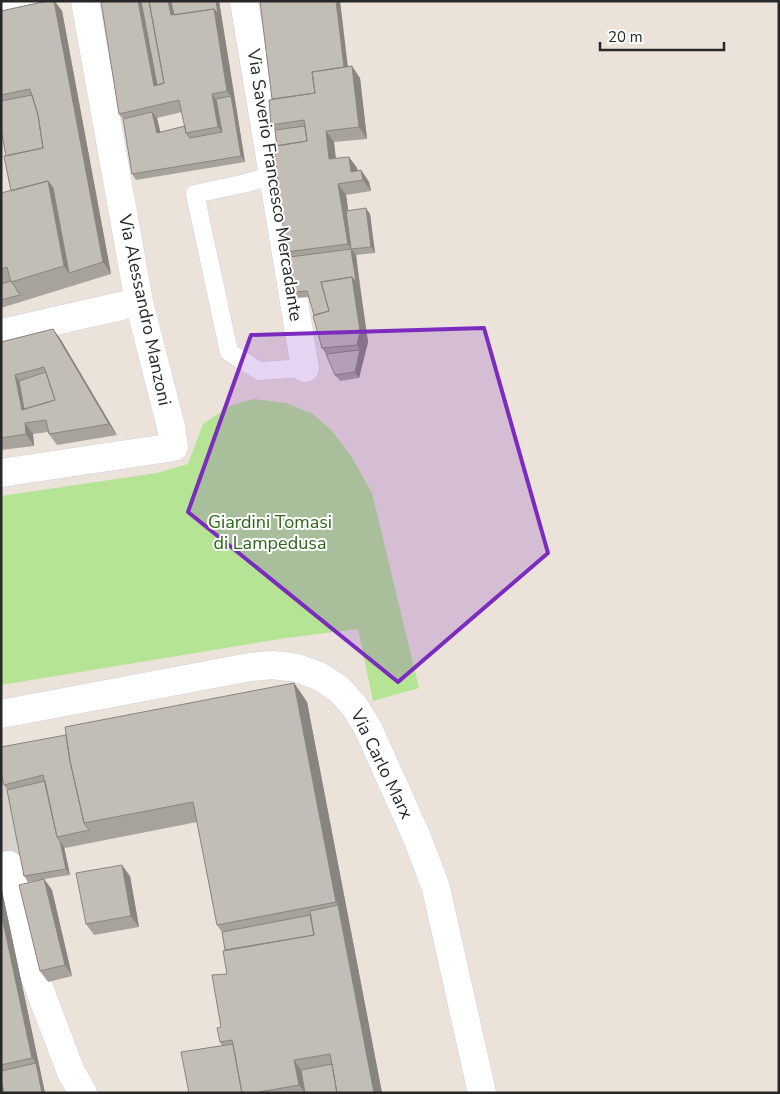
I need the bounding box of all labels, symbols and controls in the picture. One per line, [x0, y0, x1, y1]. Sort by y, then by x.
scale bar [600, 20, 724, 52]
text: 20 m [608, 27, 643, 47]
street label: Via Saverio Francesco Mercadante [241, 46, 308, 323]
street label: Via Alessandro Manzoni [113, 211, 177, 408]
park label: Giardini Tomasi di Lampedusa [208, 510, 332, 555]
street label: Via Carlo Marx [345, 704, 419, 823]

